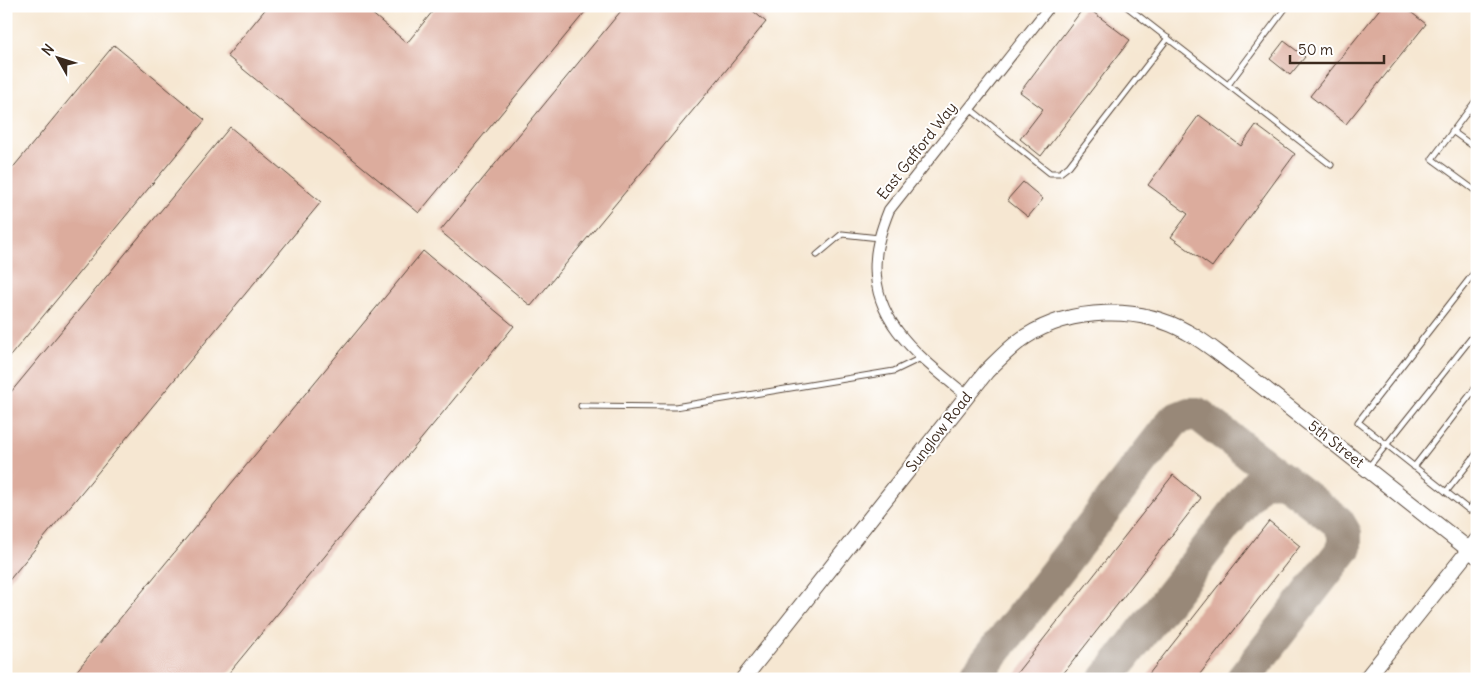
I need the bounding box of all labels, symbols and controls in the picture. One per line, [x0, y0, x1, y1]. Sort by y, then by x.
north arrow [32, 32, 82, 82]
scale bar [1290, 32, 1384, 64]
text: N [38, 40, 58, 59]
text: 50 m [1298, 40, 1333, 59]
street label: East Gafford Way [873, 98, 961, 203]
street label: Sunglow Road [901, 388, 976, 476]
street label: 5th Street [1304, 416, 1368, 471]

